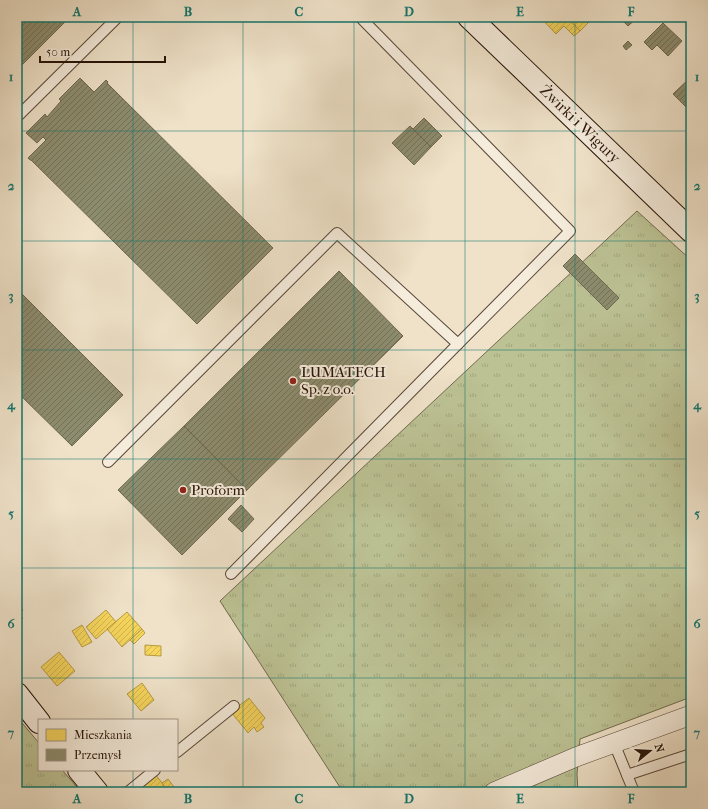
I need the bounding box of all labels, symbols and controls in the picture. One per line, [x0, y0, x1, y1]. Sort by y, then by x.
text: A [72, 4, 82, 19]
text: B [184, 4, 193, 19]
text: C [295, 4, 304, 19]
text: D [404, 4, 414, 19]
text: E [516, 4, 524, 19]
text: F [627, 4, 635, 19]
scale bar [40, 38, 165, 64]
text: 50 m [46, 45, 70, 59]
text: 1 [9, 69, 14, 84]
text: 1 [695, 69, 700, 84]
street label: Żwirki i Wigury [536, 81, 625, 168]
text: 2 [8, 178, 15, 193]
text: 2 [694, 178, 701, 193]
text: 3 [8, 288, 14, 304]
text: 3 [694, 288, 700, 304]
place label: LUMATECH Sp. z o.o. [301, 363, 386, 398]
marker: LUMATECH Sp. z o.o. [288, 376, 298, 386]
text: 4 [6, 397, 16, 413]
text: 4 [692, 397, 702, 413]
place label: Proform [191, 481, 245, 499]
marker: Proform [178, 485, 188, 495]
text: 5 [8, 506, 14, 521]
text: 5 [694, 506, 700, 521]
text: 6 [7, 616, 15, 631]
text: 6 [693, 616, 701, 631]
legend [38, 719, 178, 771]
text: 7 [7, 725, 15, 740]
text: 7 [693, 725, 701, 740]
text: Mieszkania [74, 728, 132, 742]
north arrow [630, 731, 670, 771]
text: N [652, 742, 667, 755]
text: Przemysł [74, 748, 122, 762]
text: A [72, 791, 82, 806]
text: B [184, 791, 193, 806]
text: C [295, 791, 304, 806]
text: D [404, 791, 414, 806]
text: E [516, 791, 524, 806]
text: F [627, 791, 635, 806]

